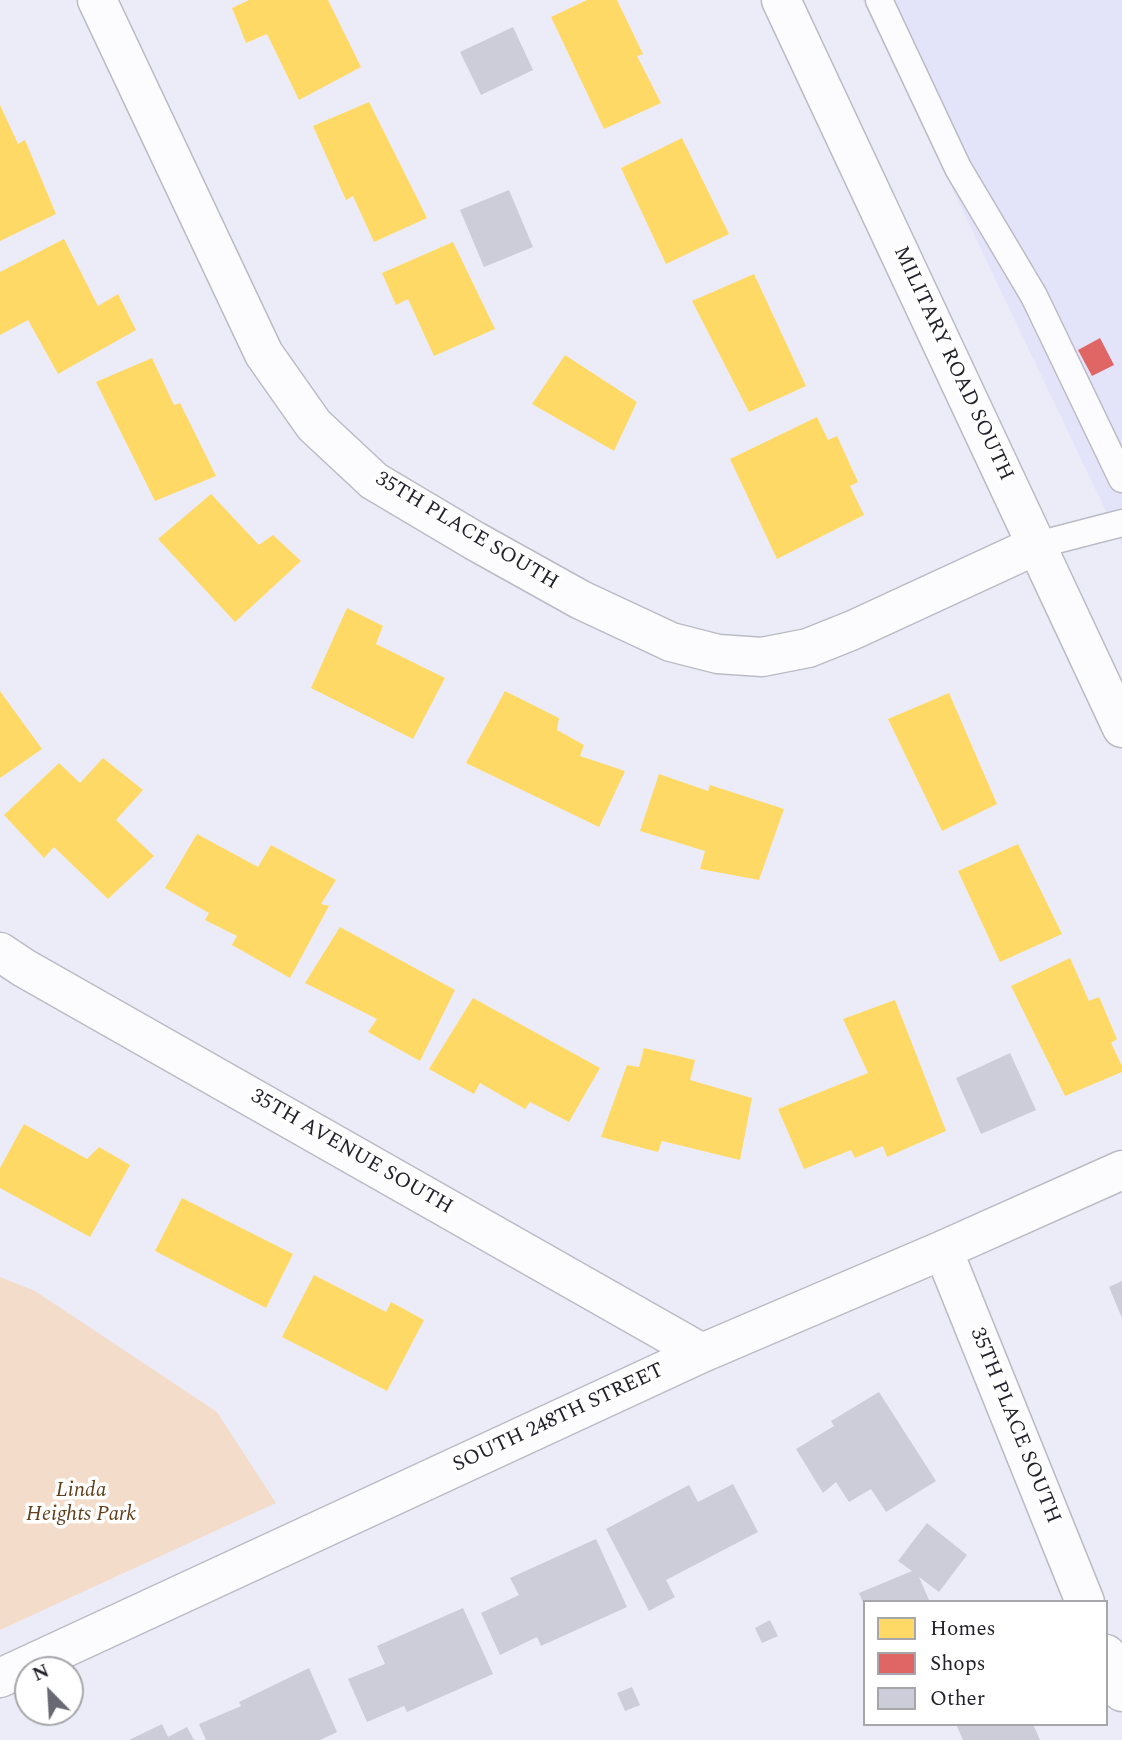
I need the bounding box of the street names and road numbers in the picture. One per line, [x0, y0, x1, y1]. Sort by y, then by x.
street label: MILITARY ROAD SOUTH [886, 243, 1018, 485]
street label: 35TH PLACE SOUTH [370, 467, 562, 597]
street label: 35TH AVENUE SOUTH [246, 1085, 456, 1221]
street label: 35TH PLACE SOUTH [963, 1324, 1065, 1528]
street label: SOUTH 248TH STREET [449, 1359, 669, 1479]

